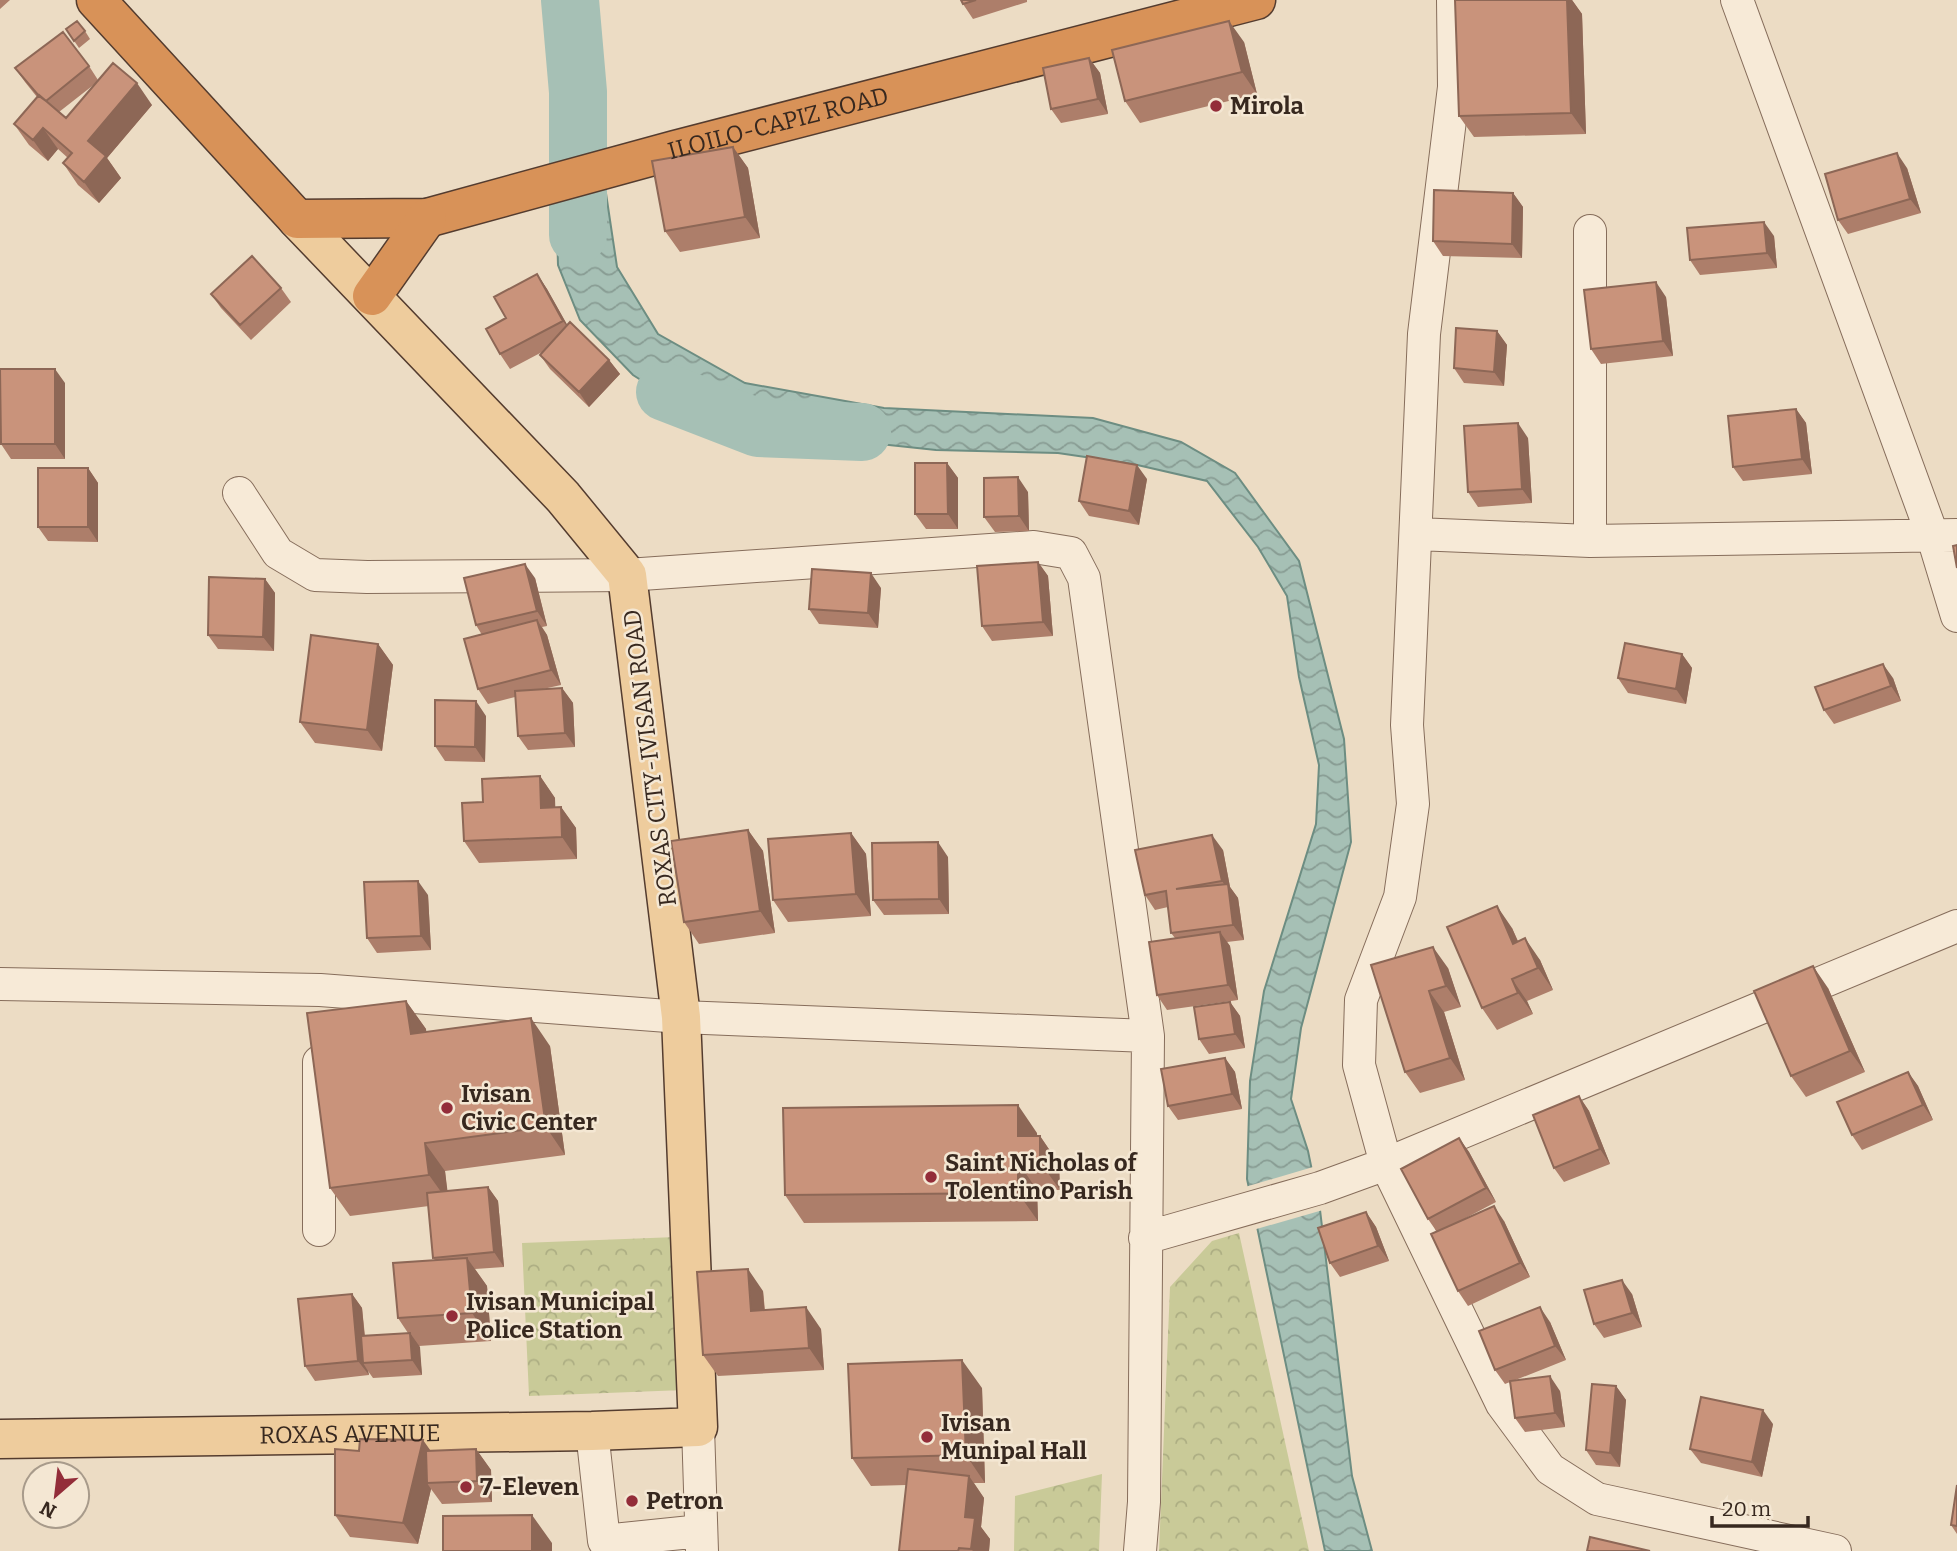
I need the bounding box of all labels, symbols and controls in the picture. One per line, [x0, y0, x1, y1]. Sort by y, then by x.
street label: ILOILO-CAPIZ ROAD [665, 81, 892, 165]
place label: Mirola [1230, 92, 1305, 120]
marker: Mirola [1208, 98, 1224, 114]
street label: ROXAS CITY-IVISAN ROAD [618, 608, 682, 908]
place label: Ivisan Civic Center [461, 1080, 597, 1136]
marker: Ivisan Civic Center [439, 1100, 455, 1116]
place label: Saint Nicholas of Tolentino Parish [945, 1149, 1139, 1205]
marker: Saint Nicholas of Tolentino Parish [923, 1169, 939, 1185]
place label: Ivisan Municipal Police Station [466, 1288, 655, 1344]
marker: Ivisan Municipal Police Station [444, 1308, 460, 1324]
place label: Ivisan Munipal Hall [941, 1409, 1087, 1465]
street label: ROXAS AVENUE [259, 1419, 441, 1449]
marker: Ivisan Munipal Hall [919, 1429, 935, 1445]
north arrow [21, 1460, 91, 1530]
place label: 7-Eleven [480, 1473, 579, 1501]
marker: 7-Eleven [458, 1479, 474, 1495]
scale bar [1712, 1484, 1808, 1528]
place label: Petron [646, 1487, 724, 1515]
marker: Petron [624, 1493, 640, 1509]
text: N [36, 1496, 60, 1523]
text: 20 m [1722, 1496, 1771, 1522]

